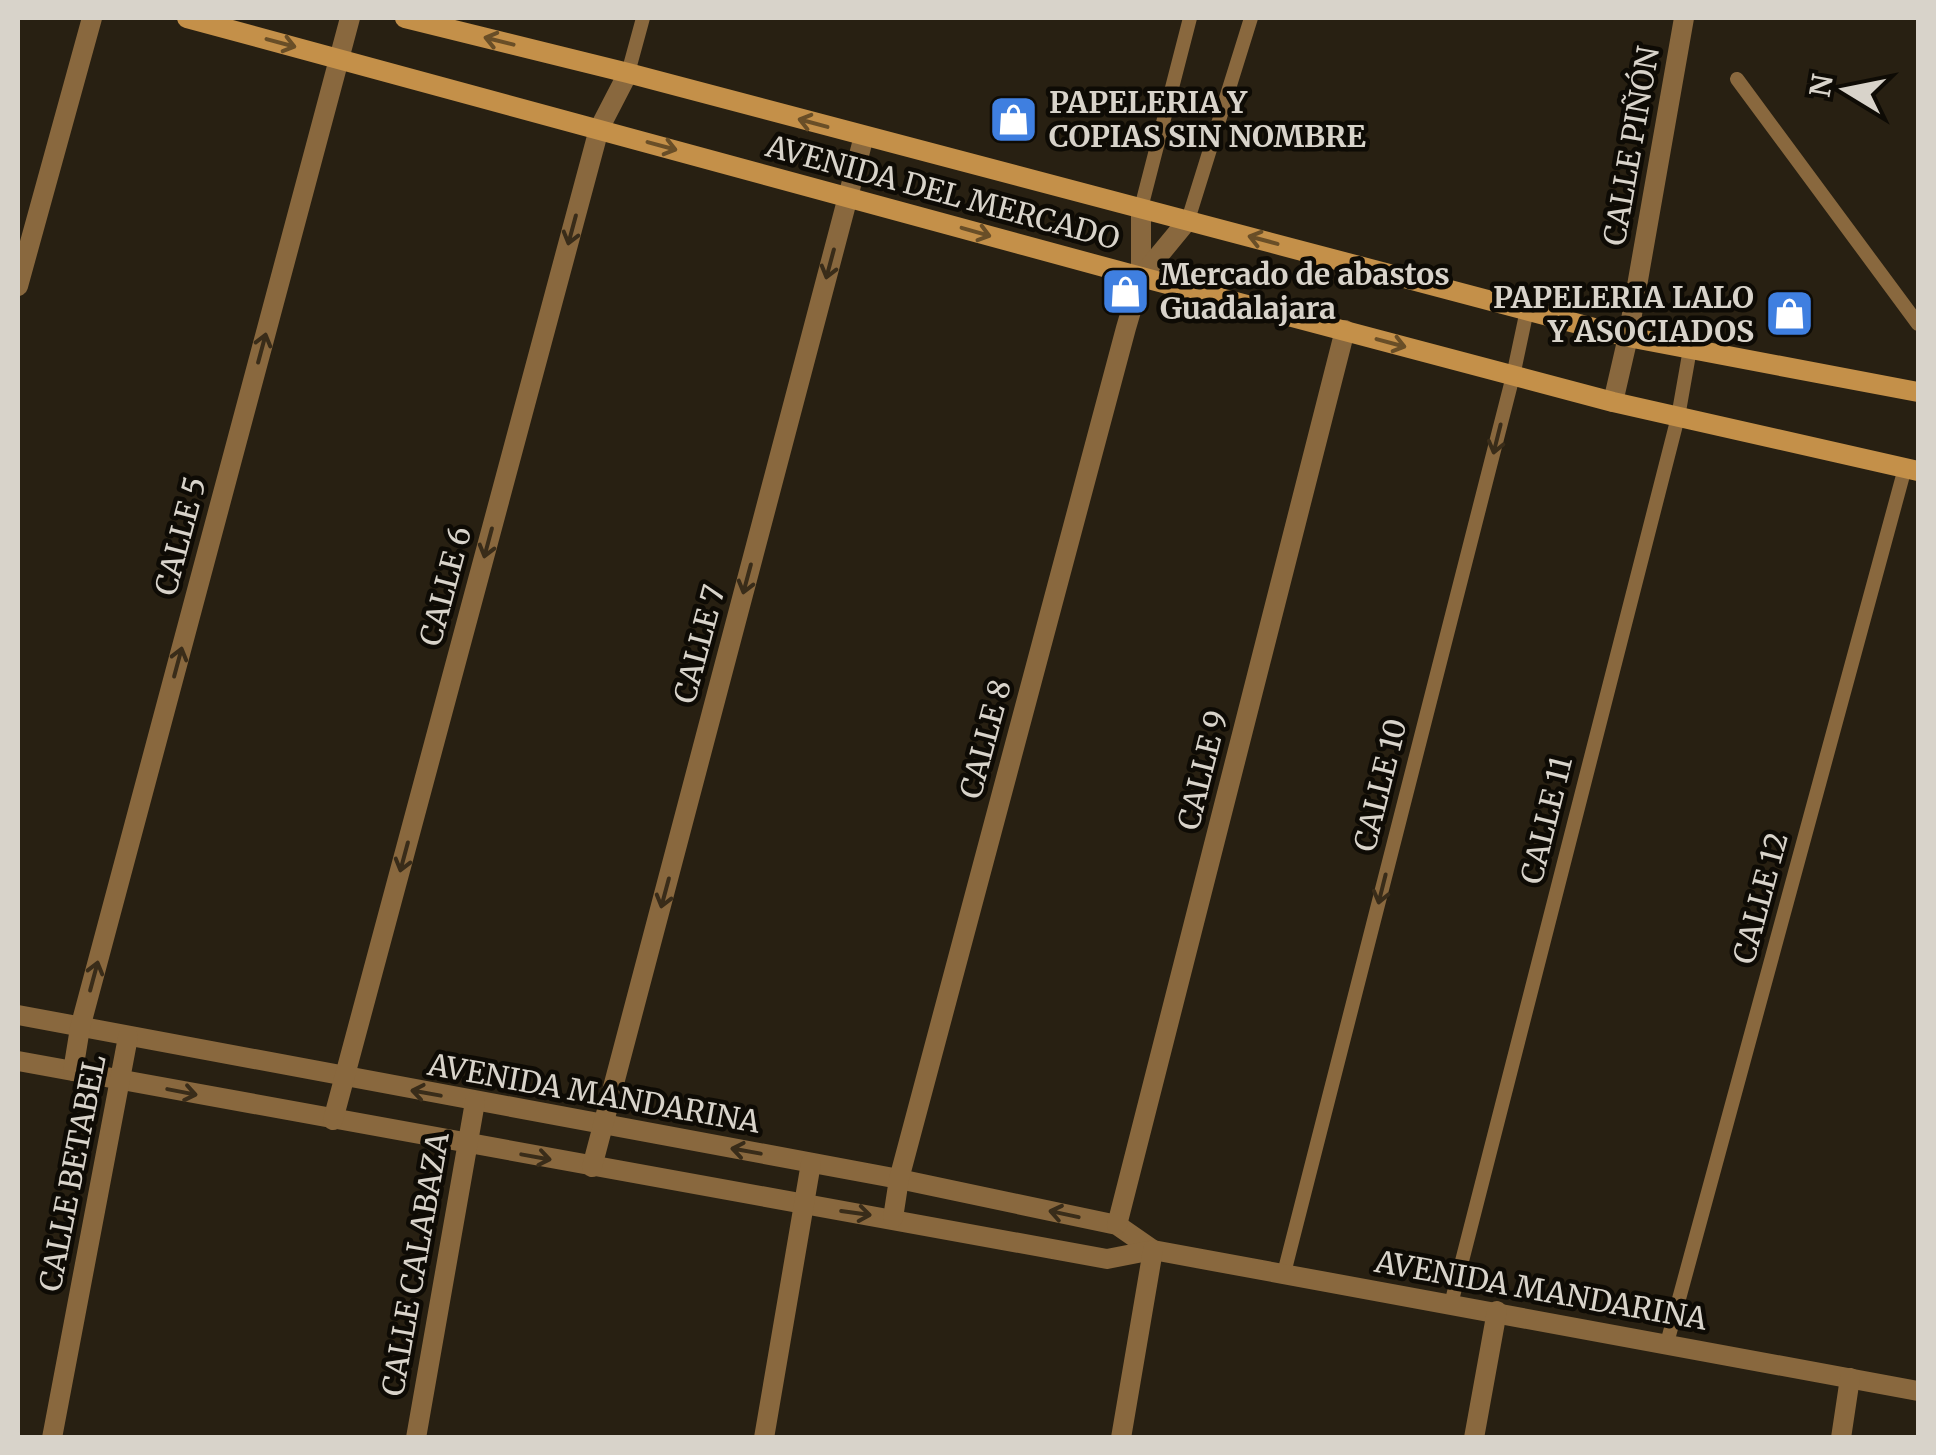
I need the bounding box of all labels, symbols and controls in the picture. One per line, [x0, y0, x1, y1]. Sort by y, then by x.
one-way arrow [484, 30, 515, 49]
one-way arrow [265, 34, 296, 53]
north arrow [1796, 40, 1896, 140]
street label: CALLE PIÑÓN [1595, 44, 1667, 248]
text: N [1802, 72, 1841, 100]
place label: PAPELERIA Y COPIAS SIN NOMBRE [1049, 83, 1366, 155]
shop icon: PAPELERIA Y COPIAS SIN NOMBRE [988, 93, 1040, 145]
one-way arrow [798, 112, 830, 131]
street label: AVENIDA DEL MERCADO [761, 126, 1124, 258]
one-way arrow [646, 138, 678, 157]
one-way arrow [561, 213, 580, 245]
one-way arrow [960, 223, 991, 242]
one-way arrow [1248, 230, 1279, 249]
one-way arrow [820, 248, 839, 279]
place label: Mercado de abastos Guadalajara [1160, 255, 1450, 327]
shop icon: Mercado de abastos Guadalajara [1099, 265, 1151, 317]
place label: PAPELERIA LALO Y ASOCIADOS [1493, 278, 1754, 350]
shop icon: PAPELERIA LALO Y ASOCIADOS [1763, 288, 1815, 340]
one-way arrow [253, 333, 272, 364]
one-way arrow [1375, 334, 1407, 353]
one-way arrow [1486, 423, 1505, 454]
street label: CALLE 5 [146, 473, 214, 599]
street label: CALLE 6 [411, 522, 479, 650]
one-way arrow [477, 527, 496, 559]
one-way arrow [737, 562, 756, 594]
street label: CALLE 7 [665, 581, 733, 707]
one-way arrow [169, 647, 188, 678]
street label: CALLE 8 [951, 675, 1019, 803]
street label: CALLE 9 [1169, 706, 1235, 834]
street label: CALLE 10 [1345, 715, 1415, 855]
street label: CALLE 11 [1512, 752, 1580, 888]
street label: CALLE 12 [1724, 828, 1796, 968]
one-way arrow [393, 841, 412, 872]
one-way arrow [1371, 873, 1390, 904]
one-way arrow [654, 877, 673, 908]
one-way arrow [85, 961, 104, 992]
street label: AVENIDA MANDARINA [424, 1045, 764, 1141]
street label: CALLE BETABEL [30, 1051, 114, 1294]
one-way arrow [165, 1083, 198, 1102]
one-way arrow [410, 1083, 443, 1102]
street label: CALLE CALABAZA [373, 1128, 457, 1399]
one-way arrow [730, 1141, 762, 1160]
one-way arrow [519, 1148, 552, 1167]
one-way arrow [840, 1204, 872, 1222]
one-way arrow [1049, 1204, 1081, 1222]
street label: AVENIDA MANDARINA [1371, 1242, 1711, 1338]

